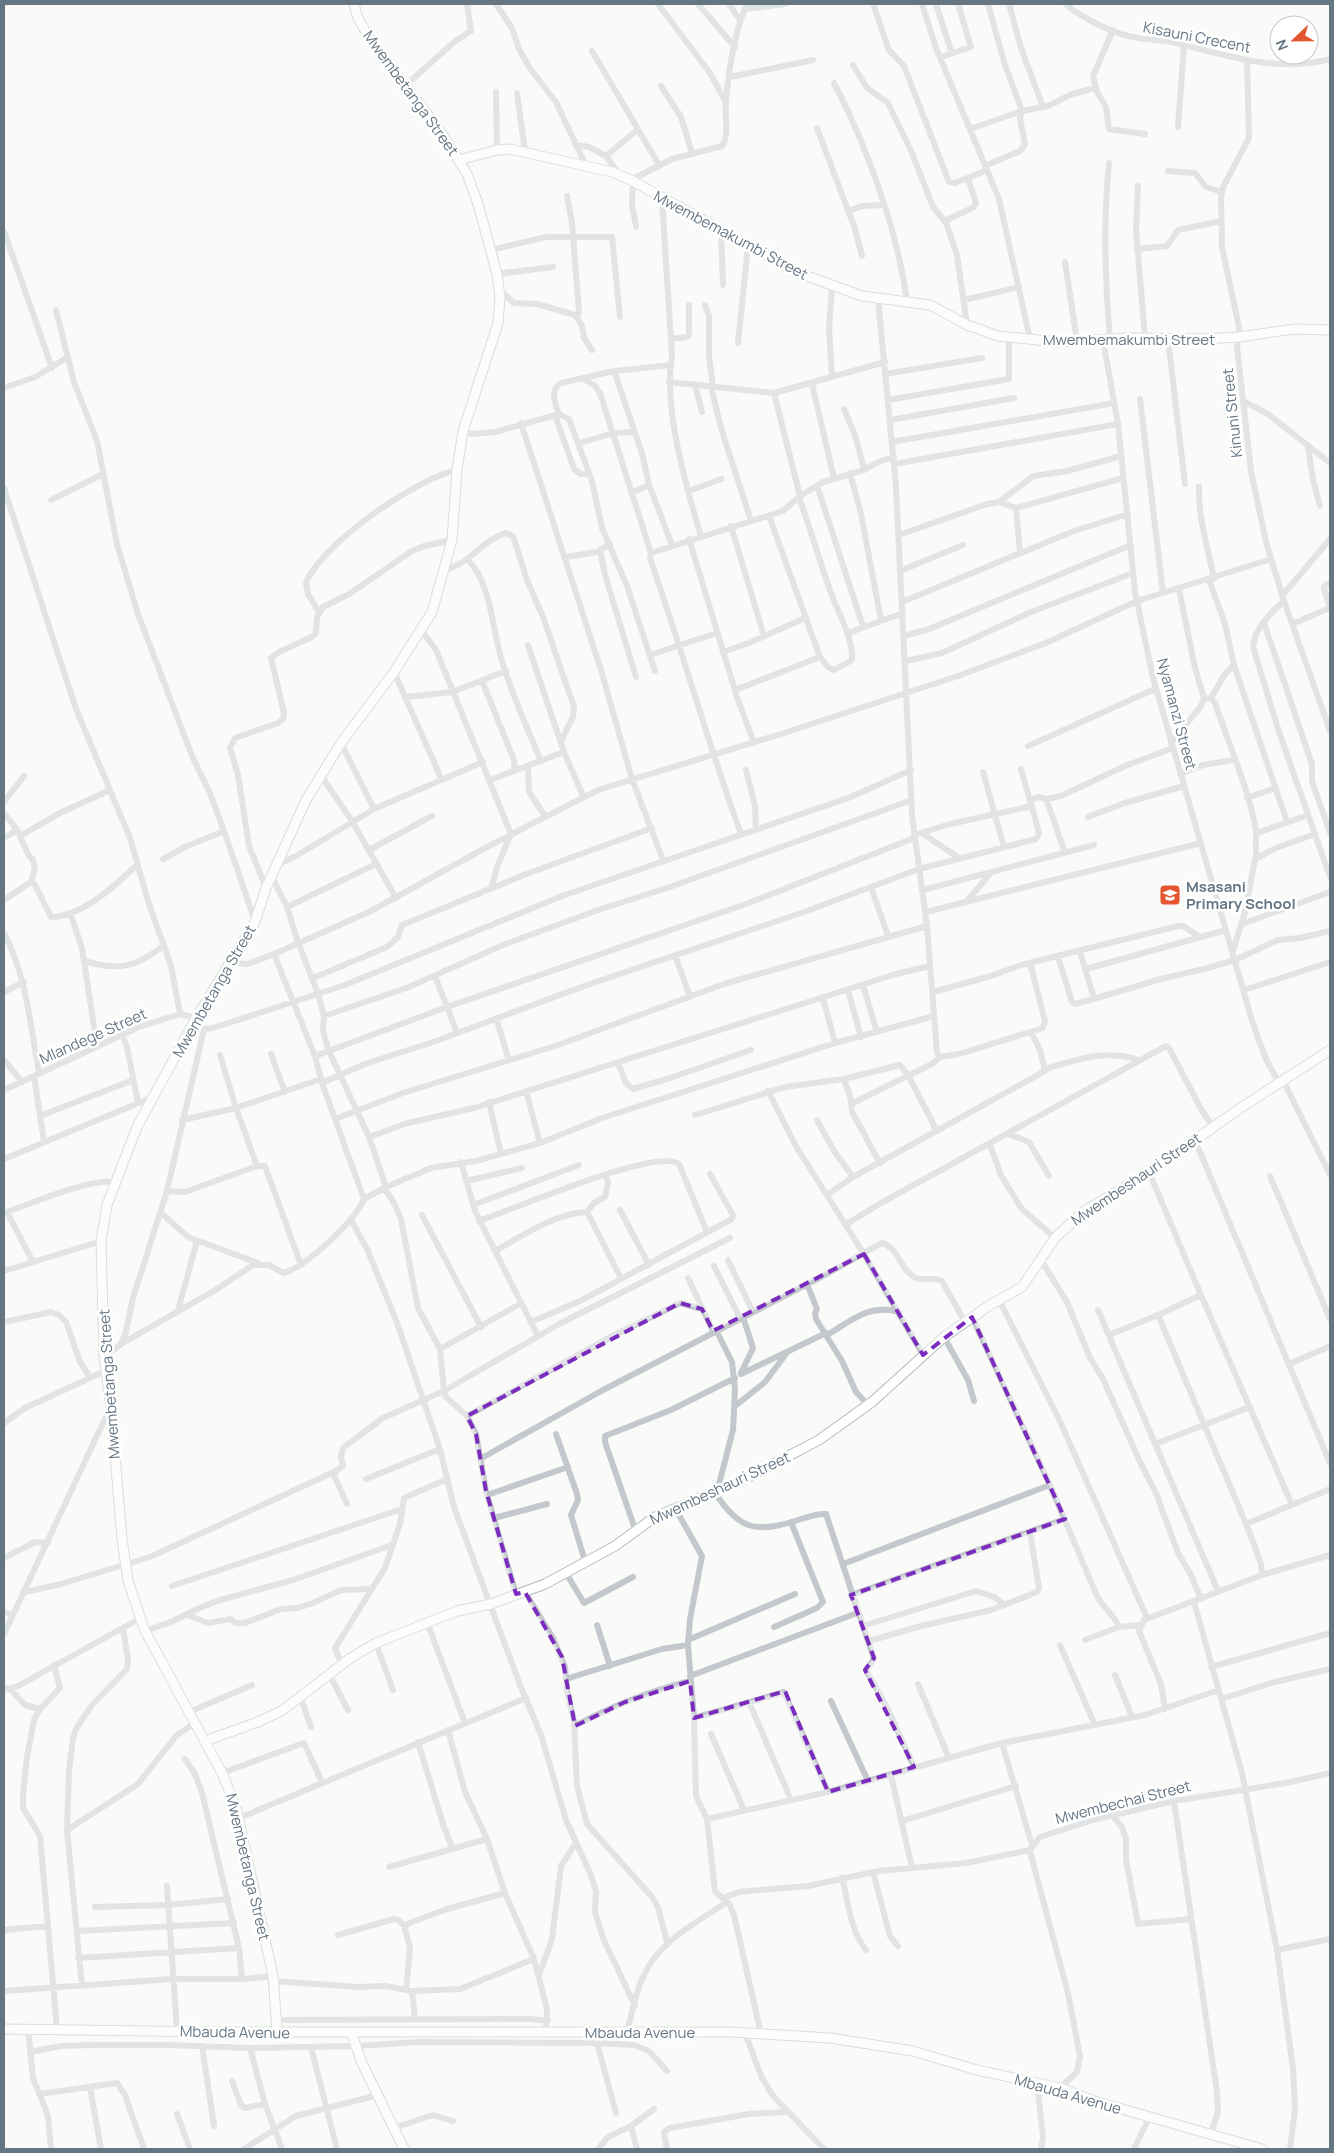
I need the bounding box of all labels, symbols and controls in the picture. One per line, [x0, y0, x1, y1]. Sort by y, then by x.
north arrow [1269, 15, 1319, 65]
street label: Kisauni Crecent [1141, 16, 1253, 58]
street label: Mwembetanga Street [358, 26, 464, 160]
text: N [1271, 37, 1292, 53]
street label: Mwembemakumbi Street [650, 185, 812, 285]
street label: Mwembemakumbi Street [1043, 329, 1215, 350]
street label: Kinuni Street [1217, 367, 1247, 459]
street label: Nyamanzi Street [1152, 656, 1202, 772]
place label: Msasani Primary School [1186, 876, 1296, 914]
school or university icon: Msasani Primary School [1158, 883, 1182, 907]
street label: Mwembetanga Street [167, 921, 261, 1061]
street label: Mlandege Street [36, 1003, 150, 1069]
street label: Mwembeshauri Street [1067, 1128, 1205, 1230]
street label: Mwembetanga Street [93, 1308, 125, 1460]
street label: Mwembeshauri Street [646, 1446, 794, 1530]
street label: Mwembechai Street [1053, 1775, 1193, 1829]
street label: Mwembetanga Street [221, 1791, 275, 1943]
street label: Mbauda Avenue [180, 2021, 291, 2043]
street label: Mbauda Avenue [585, 2022, 695, 2043]
street label: Mbauda Avenue [1012, 2069, 1124, 2119]

